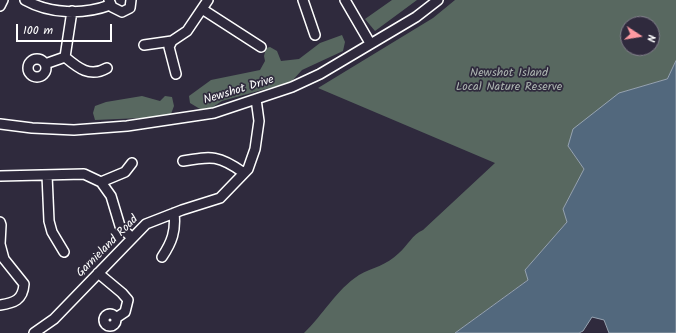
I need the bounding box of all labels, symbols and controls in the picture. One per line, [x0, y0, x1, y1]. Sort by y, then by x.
scale bar [18, 16, 114, 42]
north arrow [620, 16, 660, 56]
text: 100 m [23, 21, 53, 40]
text: N [641, 33, 660, 44]
park label: Newshot Island Local Nature Reserve [456, 67, 562, 95]
street label: Newshot Drive [202, 73, 276, 109]
street label: Garnieland Road [74, 213, 142, 281]

